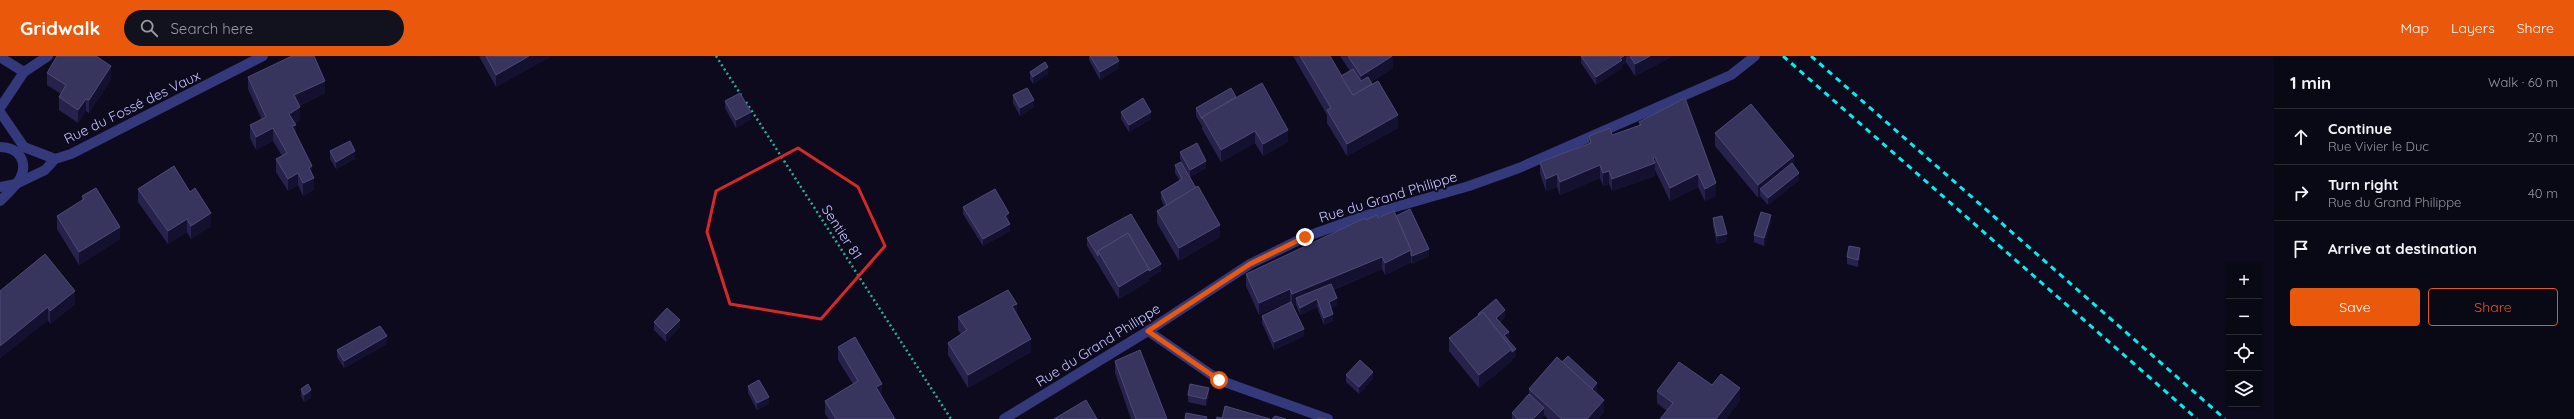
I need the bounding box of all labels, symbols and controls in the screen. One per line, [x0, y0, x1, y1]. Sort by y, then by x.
search box [124, 10, 404, 46]
text: Gridwalk [20, 16, 100, 40]
icon: search [138, 17, 160, 39]
text: Search here [170, 19, 253, 38]
text: Map [2400, 19, 2429, 37]
text: Layers [2451, 19, 2495, 37]
text: Share [2517, 19, 2554, 37]
street label: Rue du Fossé des Vaux [61, 66, 203, 148]
text: 1 min [2290, 72, 2331, 93]
text: Walk · 60 m [2488, 74, 2558, 90]
text: Continue [2328, 119, 2392, 138]
icon: ahead [2290, 126, 2312, 148]
text: 20 m [2528, 129, 2558, 145]
text: Rue Vivier le Duc [2328, 138, 2429, 154]
street label: Rue du Grand Philippe [1317, 167, 1459, 227]
text: Turn right [2328, 175, 2399, 194]
icon: right [2290, 182, 2312, 204]
text: 40 m [2528, 185, 2558, 201]
text: Rue du Grand Philippe [2328, 194, 2461, 210]
street label: Sentier 81 [818, 201, 866, 263]
route end [1296, 228, 1314, 246]
icon: arrive [2290, 238, 2312, 260]
text: Arrive at destination [2328, 239, 2477, 258]
map controls [2226, 263, 2262, 407]
button: + [2226, 263, 2262, 299]
button: Save [2290, 288, 2420, 326]
button: Share [2428, 288, 2558, 326]
street label: Rue du Grand Philippe [1032, 299, 1164, 391]
button: − [2226, 299, 2262, 335]
button: locate [2226, 335, 2262, 371]
route start [1210, 371, 1228, 389]
button: layers [2226, 371, 2262, 407]

